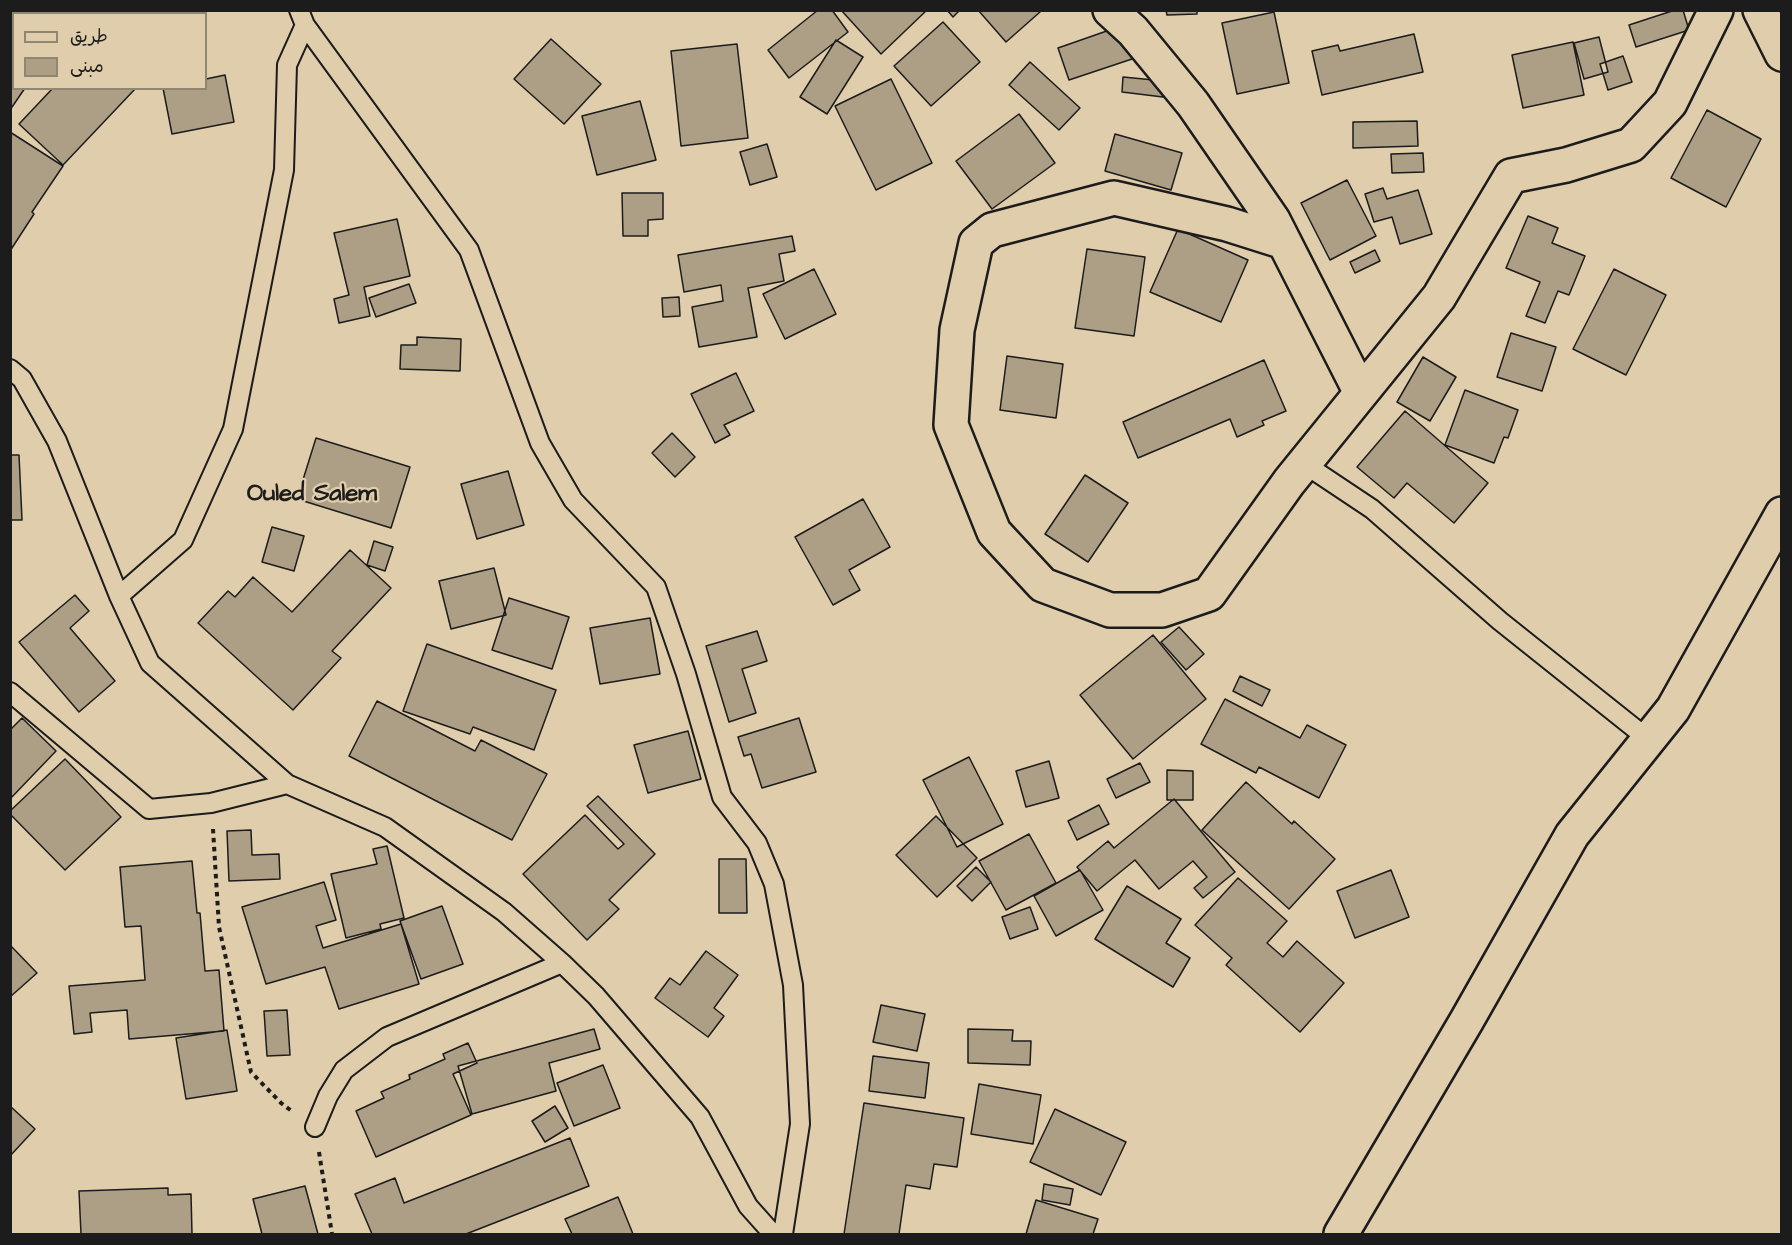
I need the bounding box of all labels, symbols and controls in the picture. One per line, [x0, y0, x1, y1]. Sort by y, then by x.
legend [12, 12, 207, 90]
text: طريق [70, 24, 108, 49]
text: مبنى [70, 54, 104, 79]
district label: Ouled Salem [247, 481, 377, 509]

